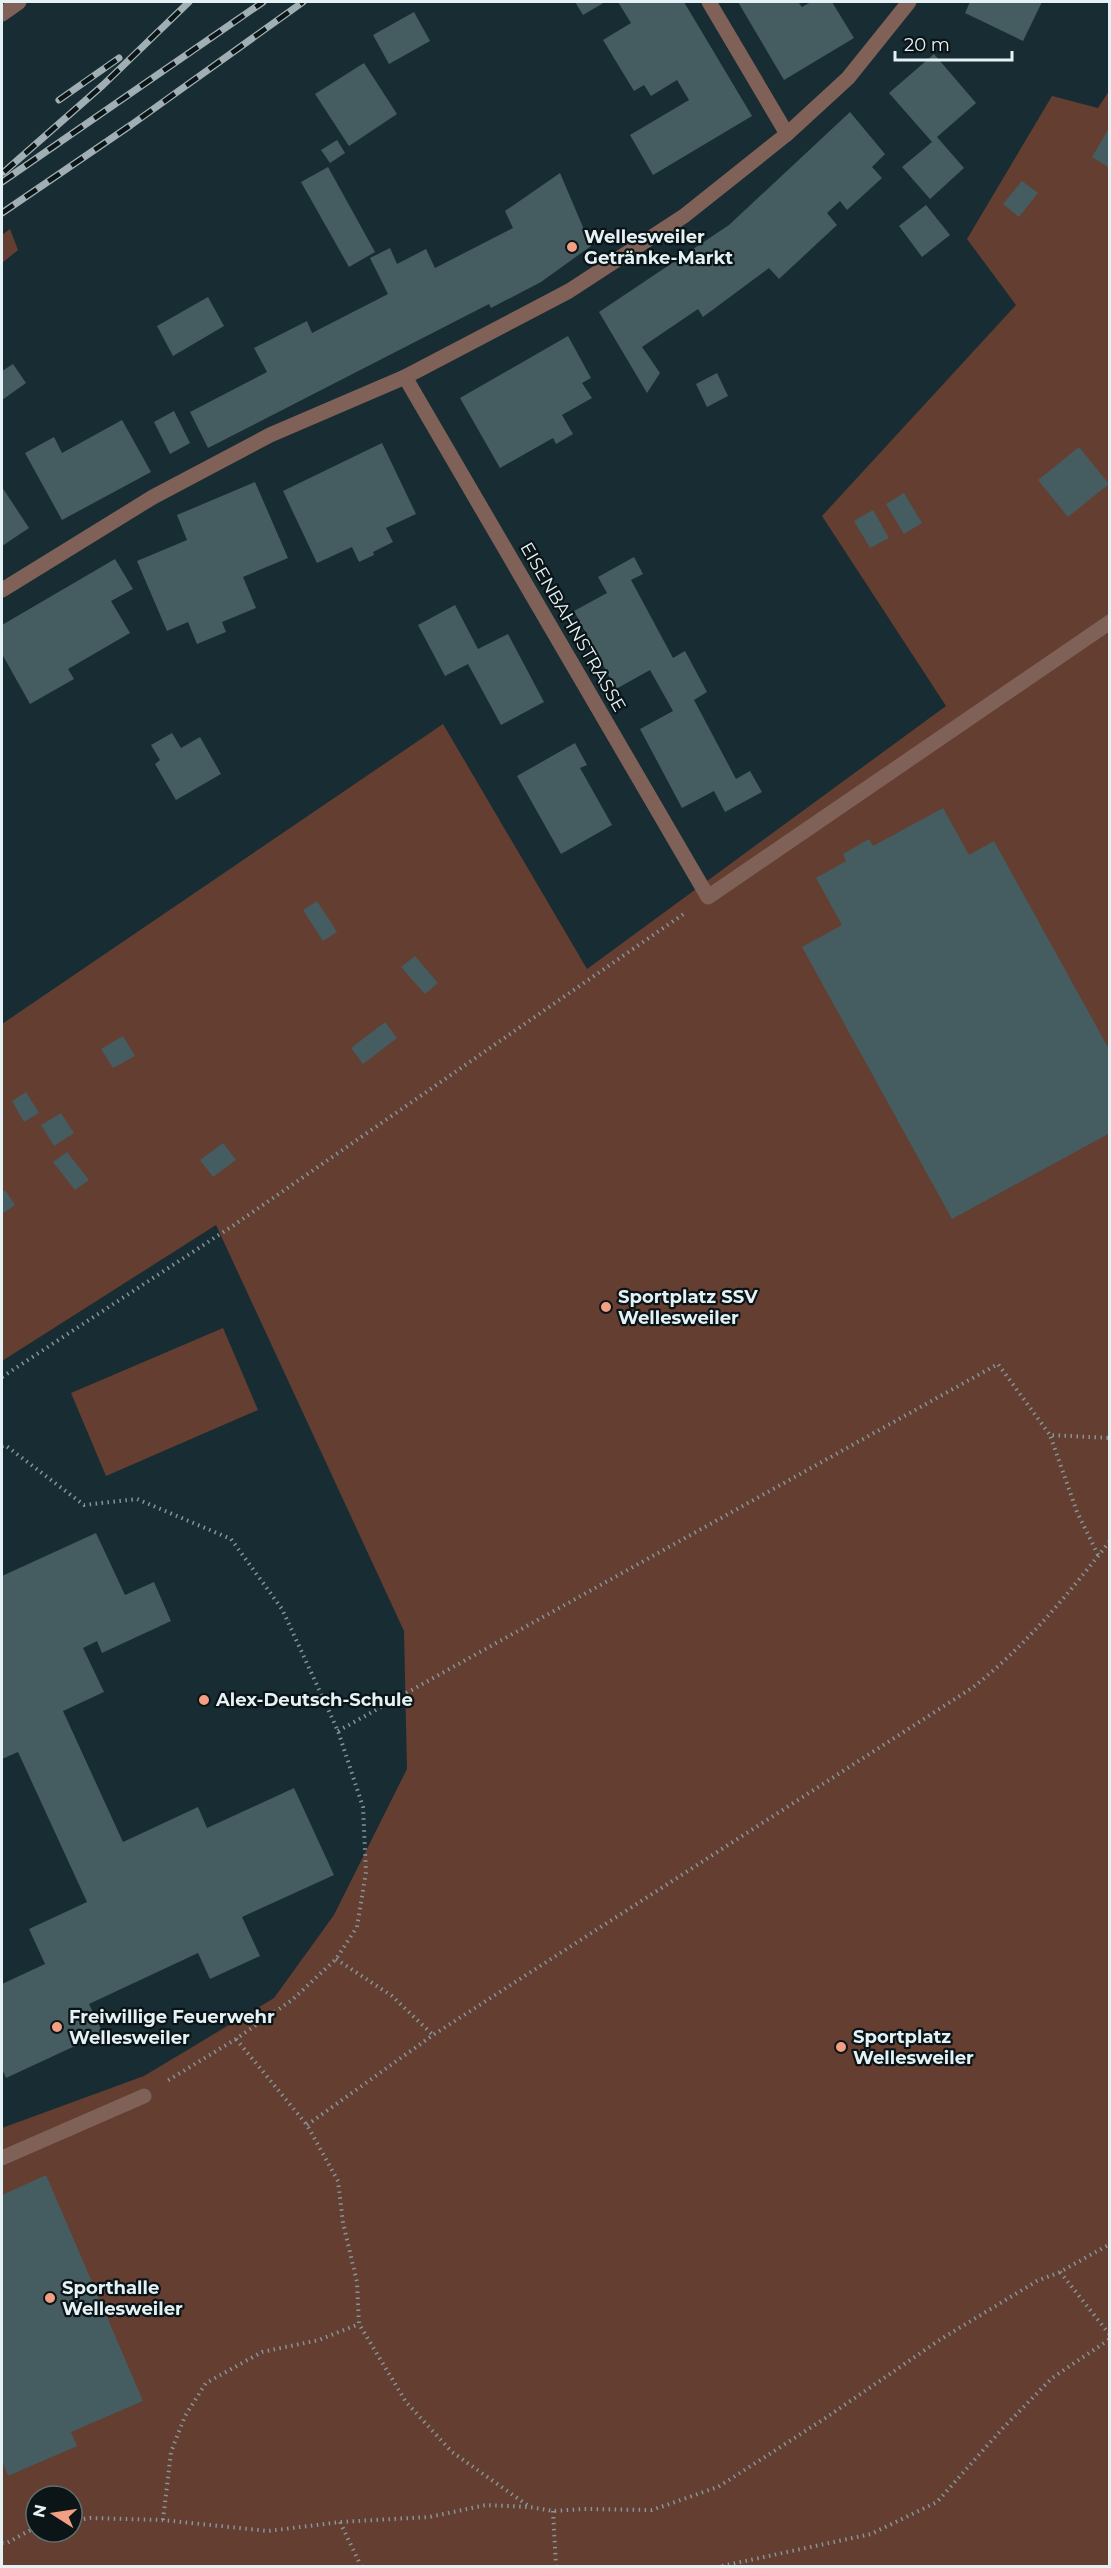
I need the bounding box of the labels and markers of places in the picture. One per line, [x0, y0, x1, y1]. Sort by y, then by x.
place label: Wellesweiler Getränke-Markt [584, 226, 733, 269]
marker: Wellesweiler Getränke-Markt [565, 240, 579, 254]
place label: Sportplatz SSV Wellesweiler [618, 1286, 758, 1329]
marker: Sportplatz SSV Wellesweiler [599, 1300, 613, 1314]
place label: Alex-Deutsch-Schule [215, 1689, 413, 1711]
marker: Alex-Deutsch-Schule [197, 1693, 211, 1707]
place label: Freiwillige Feuerwehr Wellesweiler [69, 2006, 275, 2049]
marker: Freiwillige Feuerwehr Wellesweiler [50, 2020, 64, 2034]
place label: Sportplatz Wellesweiler [853, 2026, 974, 2069]
marker: Sportplatz Wellesweiler [834, 2040, 848, 2054]
place label: Sporthalle Wellesweiler [62, 2277, 183, 2320]
marker: Sporthalle Wellesweiler [43, 2291, 57, 2305]

